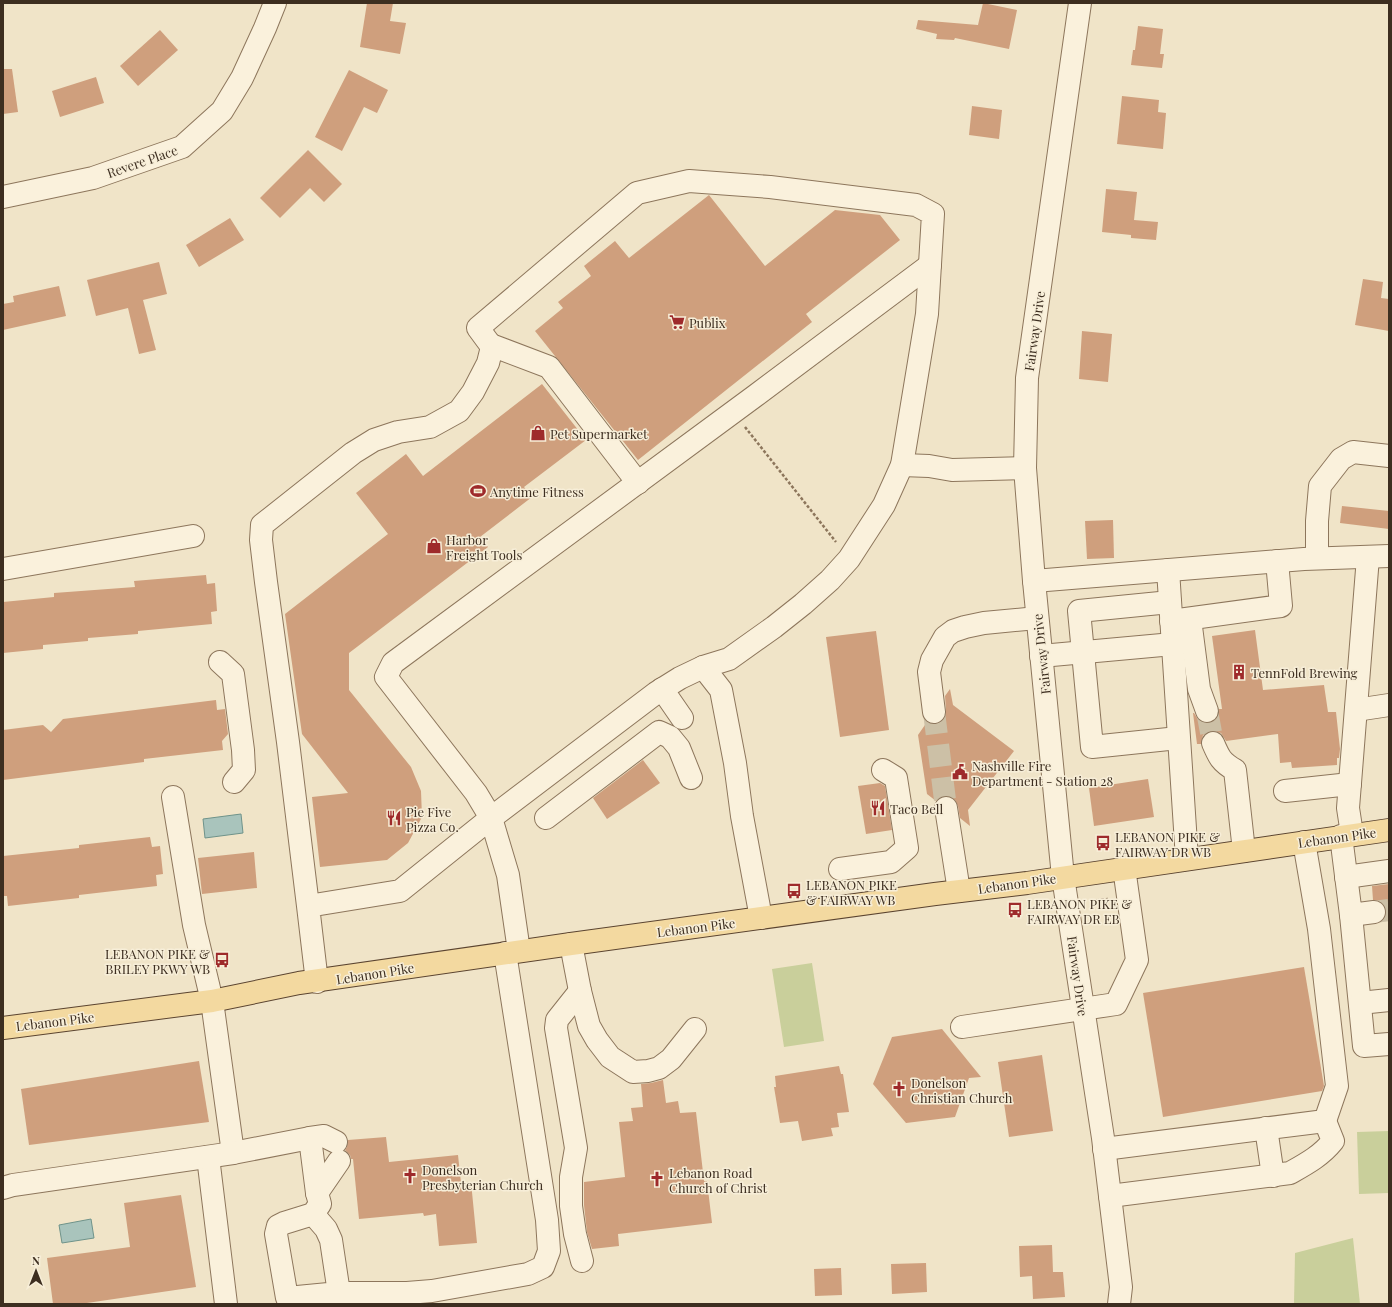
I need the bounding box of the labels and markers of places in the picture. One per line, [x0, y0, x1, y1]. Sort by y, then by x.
supermarket icon: Publix [668, 313, 686, 331]
place label: Publix [689, 314, 726, 331]
shop icon: Pet Supermarket [529, 424, 547, 442]
place label: Pet Supermarket [550, 425, 648, 442]
sports icon: Anytime Fitness [469, 482, 487, 500]
place label: Anytime Fitness [489, 483, 584, 500]
place label: Harbor Freight Tools [446, 531, 522, 563]
shop icon: Harbor Freight Tools [425, 537, 443, 555]
building icon: TennFold Brewing [1230, 663, 1248, 681]
place label: TennFold Brewing [1251, 664, 1358, 681]
place label: Nashville Fire Department - Station 28 [972, 757, 1113, 789]
public building icon: Nashville Fire Department - Station 28 [951, 763, 969, 781]
restaurant icon: Taco Bell [869, 799, 887, 817]
place label: Taco Bell [890, 800, 943, 817]
place label: Pie Five Pizza Co. [406, 803, 459, 835]
restaurant icon: Pie Five Pizza Co. [385, 809, 403, 827]
place label: LEBANON PIKE & FAIRWAY DR WB [1115, 828, 1220, 860]
bus stop icon: LEBANON PIKE & FAIRWAY DR WB [1094, 834, 1112, 852]
place label: LEBANON PIKE & FAIRWAY WB [806, 876, 897, 908]
bus stop icon: LEBANON PIKE & FAIRWAY WB [785, 882, 803, 900]
place label: LEBANON PIKE & FAIRWAY DR EB [1027, 895, 1132, 927]
bus stop icon: LEBANON PIKE & FAIRWAY DR EB [1006, 901, 1024, 919]
place label: LEBANON PIKE & BRILEY PKWY WB [105, 945, 210, 977]
bus stop icon: LEBANON PIKE & BRILEY PKWY WB [213, 951, 231, 969]
place label: Donelson Christian Church [911, 1074, 1013, 1106]
church icon: Donelson Christian Church [890, 1080, 908, 1098]
place label: Donelson Presbyterian Church [422, 1161, 544, 1193]
place label: Lebanon Road Church of Christ [669, 1164, 768, 1196]
church icon: Donelson Presbyterian Church [401, 1167, 419, 1185]
church icon: Lebanon Road Church of Christ [648, 1170, 666, 1188]

